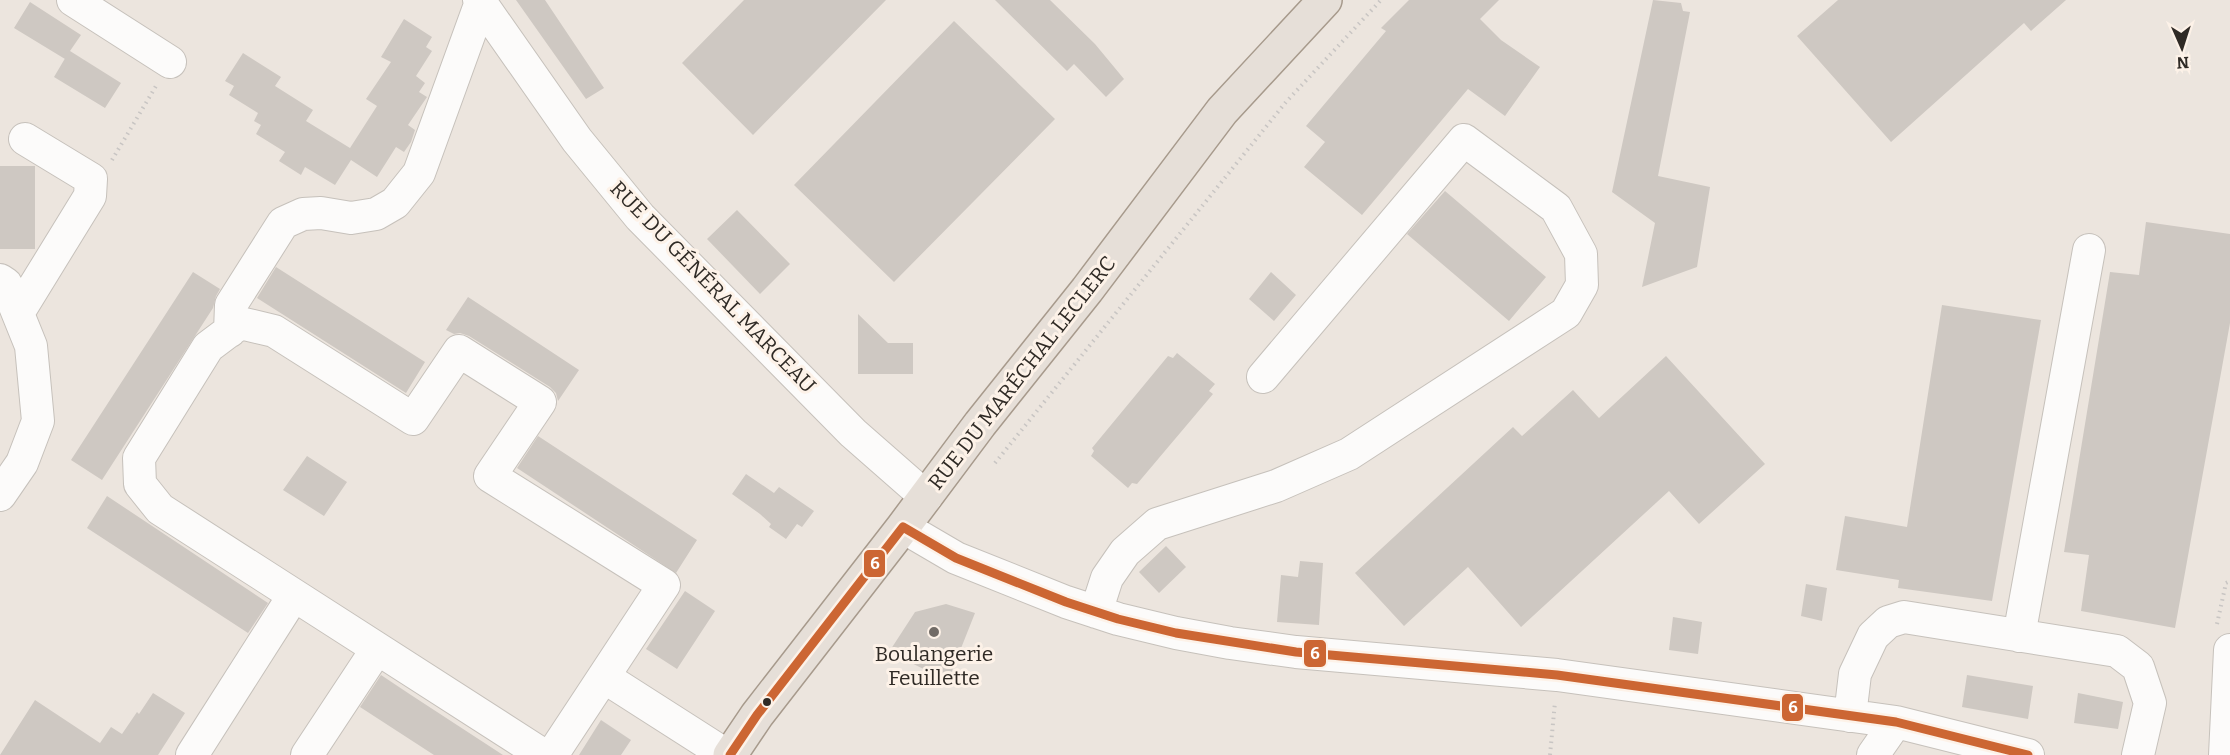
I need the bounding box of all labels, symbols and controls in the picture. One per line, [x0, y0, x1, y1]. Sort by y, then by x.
north arrow [2152, 18, 2212, 78]
text: N [2176, 53, 2189, 72]
street label: RUE DU GÉNÉRAL MARCEAU [605, 176, 821, 399]
street label: RUE DU MARÉCHAL LECLERC [923, 251, 1121, 495]
line badge: 6 [863, 549, 886, 578]
text: 6 [870, 554, 880, 573]
marker: Boulangerie Feuillette [927, 625, 941, 639]
line badge: 6 [1303, 639, 1327, 668]
place label: Boulangerie Feuillette [875, 641, 993, 691]
text: 6 [1310, 644, 1320, 663]
line badge: 6 [1781, 693, 1804, 722]
unlabelled marker [761, 696, 773, 708]
text: 6 [1788, 698, 1798, 717]

